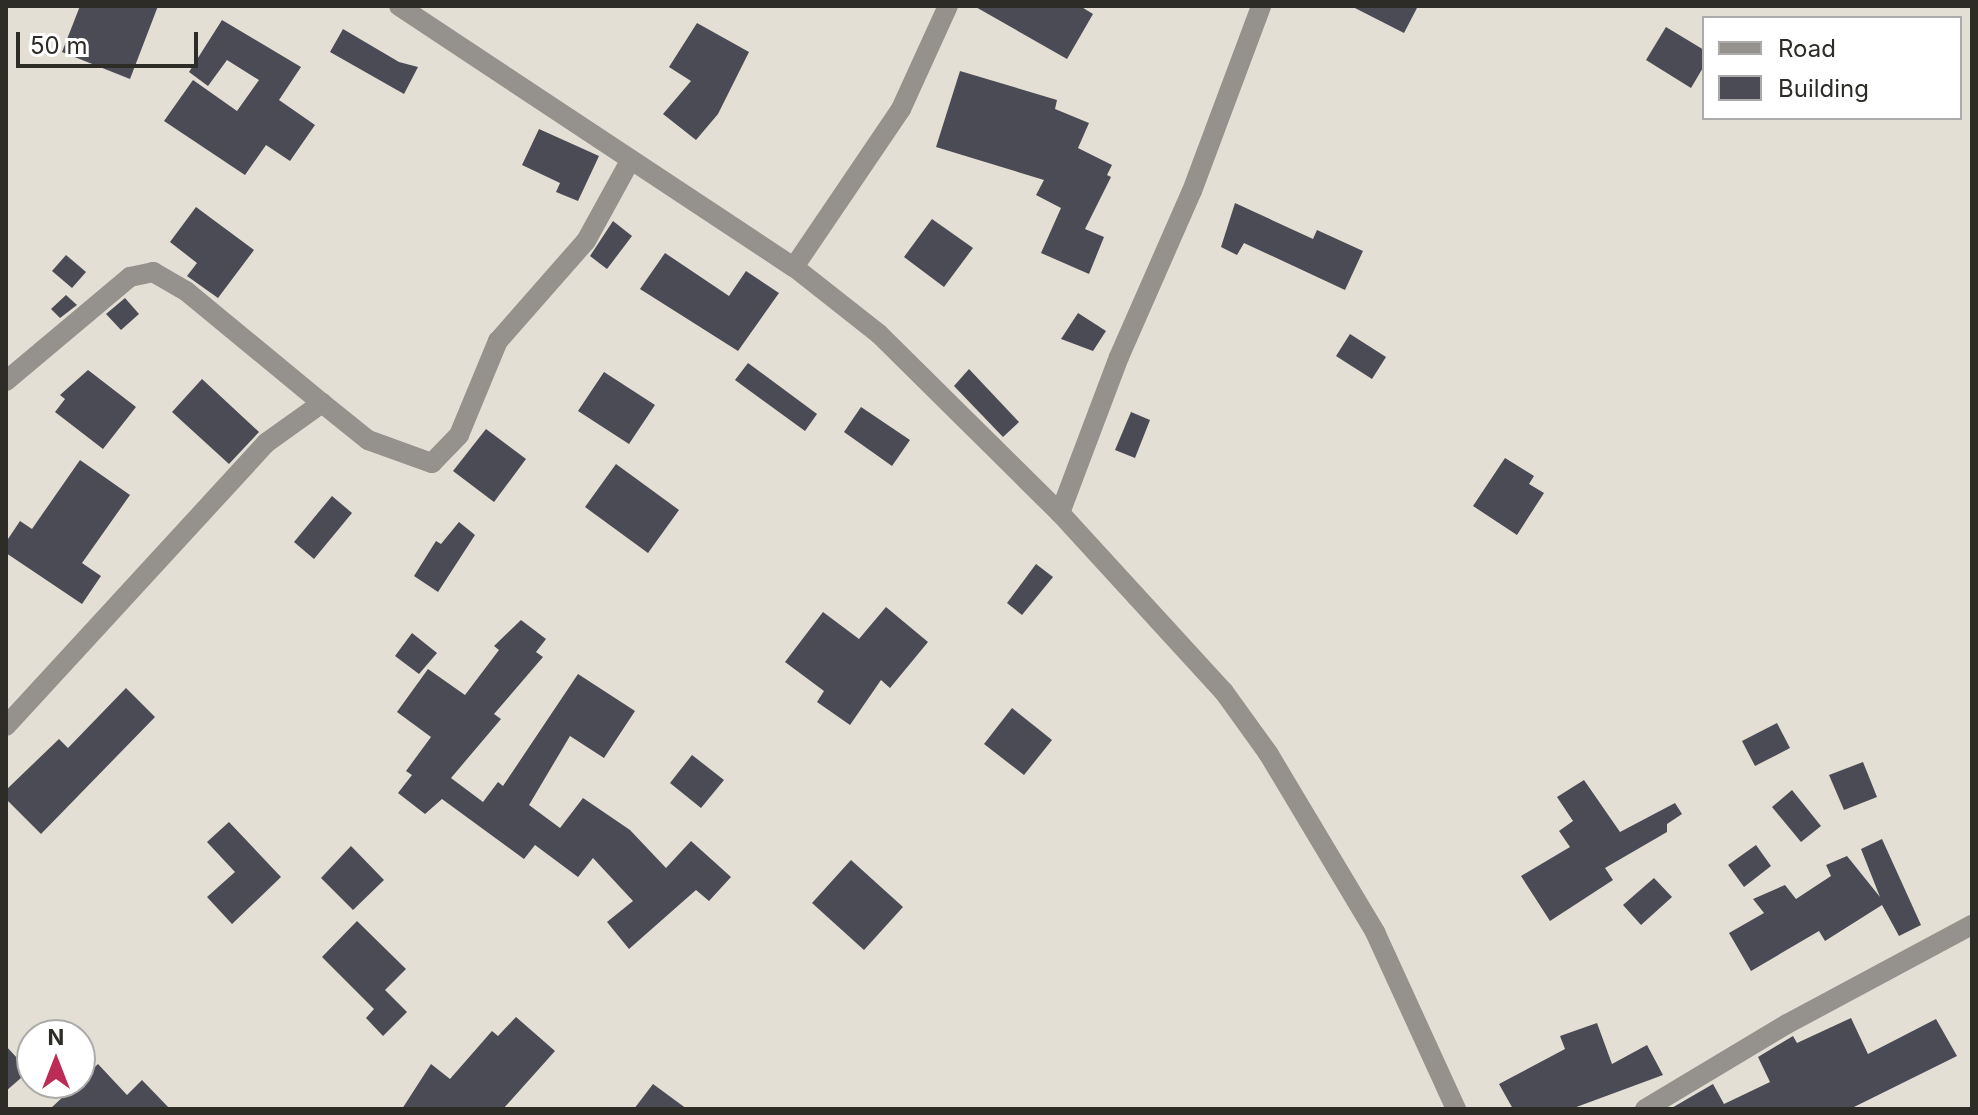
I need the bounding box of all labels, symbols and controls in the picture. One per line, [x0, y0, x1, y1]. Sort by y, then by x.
scale bar [20, 16, 202, 66]
legend [1702, 16, 1962, 120]
text: 50 m [30, 31, 88, 60]
text: Road [1778, 34, 1836, 63]
text: Building [1778, 74, 1869, 103]
north arrow [16, 1019, 96, 1099]
text: N [48, 1024, 64, 1050]

